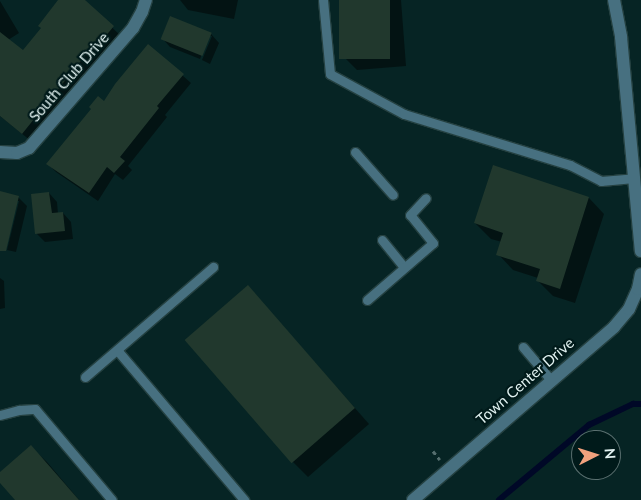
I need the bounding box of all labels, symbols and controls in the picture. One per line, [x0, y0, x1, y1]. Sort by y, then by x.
street label: South Club Drive [25, 29, 113, 125]
street label: Town Center Drive [472, 334, 578, 428]
north arrow [571, 430, 621, 480]
text: N [602, 448, 619, 460]

